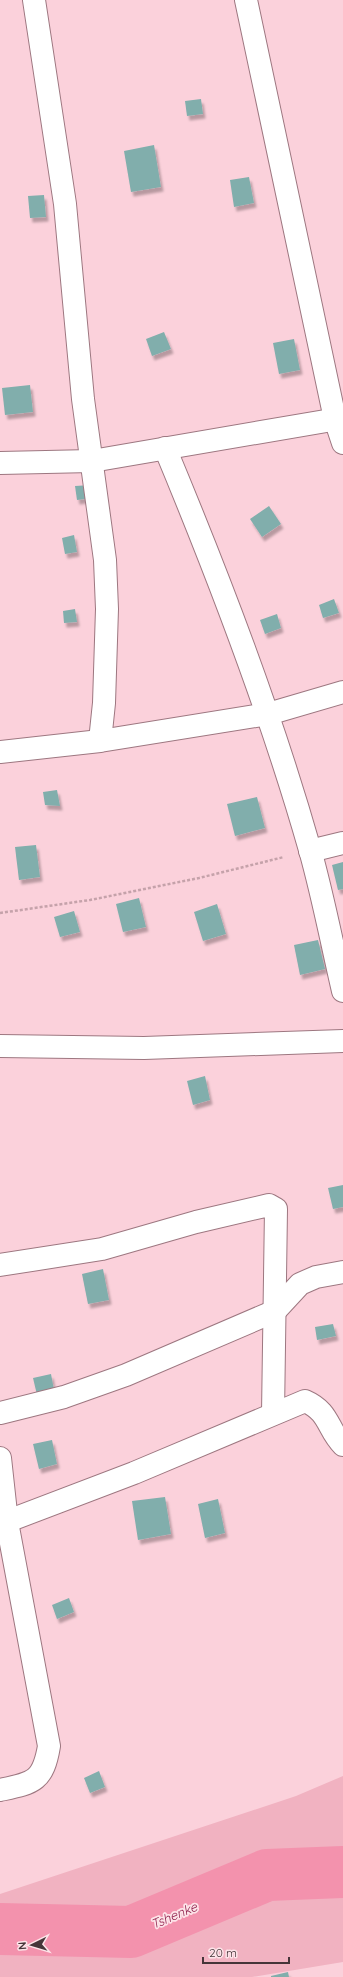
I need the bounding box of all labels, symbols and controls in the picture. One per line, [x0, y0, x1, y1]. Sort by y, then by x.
water label: Tshenke [148, 1898, 200, 1932]
north arrow [12, 1925, 52, 1965]
scale bar [203, 1939, 289, 1965]
text: N [15, 1941, 29, 1951]
text: 20 m [209, 1945, 237, 1960]

